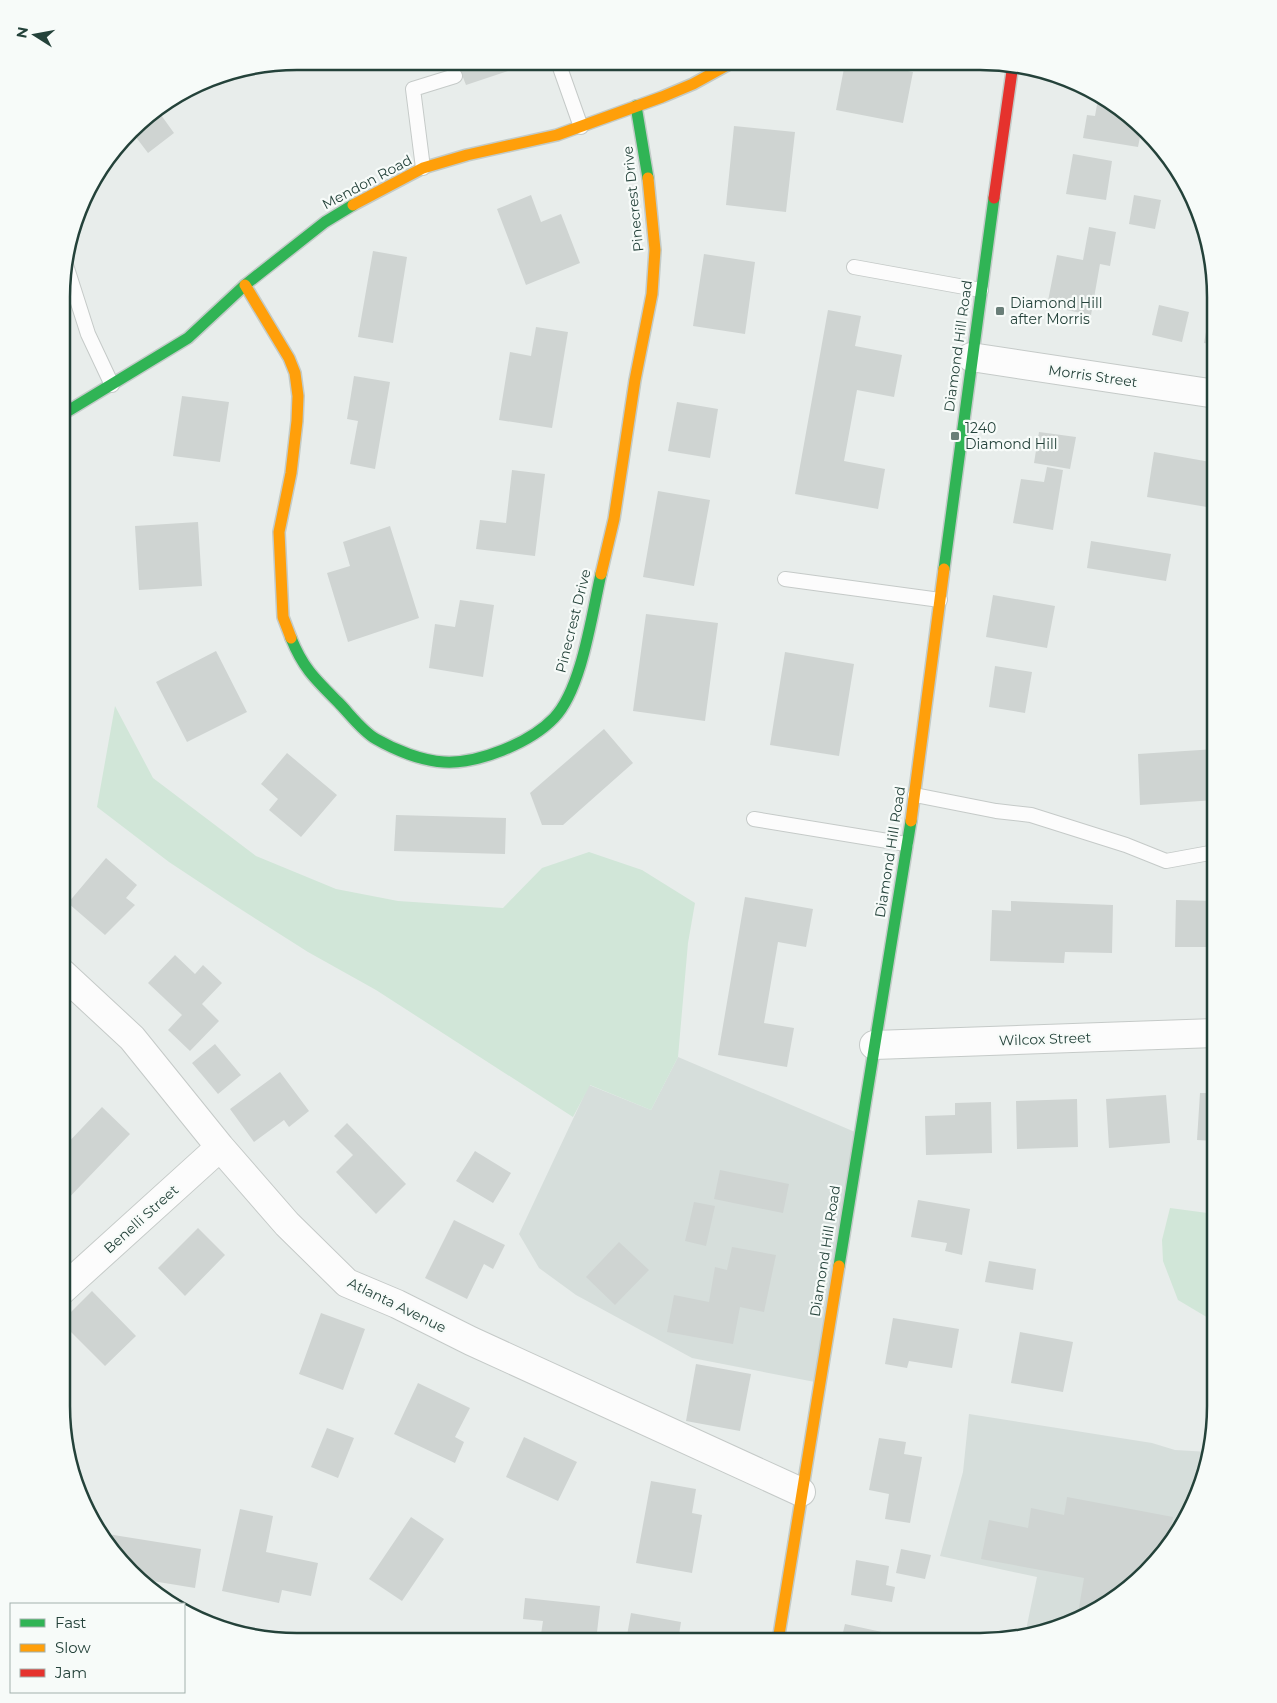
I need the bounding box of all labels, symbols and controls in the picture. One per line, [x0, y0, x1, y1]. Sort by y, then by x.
north arrow [10, 10, 60, 60]
text: N [12, 25, 32, 40]
street label: Pinecrest Drive [618, 145, 648, 253]
street label: Mendon Road [319, 151, 415, 213]
street label: Diamond Hill Road [940, 279, 976, 413]
place label: Diamond Hill after Morris [1010, 294, 1103, 328]
marker: Diamond Hill after Morris [994, 305, 1006, 317]
street label: Morris Street [1047, 361, 1139, 391]
place label: 1240 Diamond Hill [965, 419, 1058, 453]
marker: 1240 Diamond Hill [949, 430, 961, 442]
street label: Pinecrest Drive [551, 567, 595, 675]
street label: Diamond Hill Road [871, 785, 909, 919]
street label: Wilcox Street [998, 1028, 1092, 1050]
street label: Benelli Street [100, 1181, 182, 1257]
street label: Diamond Hill Road [806, 1184, 844, 1318]
street label: Atlanta Avenue [345, 1273, 449, 1337]
legend [10, 1603, 185, 1693]
text: Fast [55, 1613, 86, 1632]
text: Slow [55, 1638, 91, 1657]
text: Jam [54, 1663, 87, 1682]

